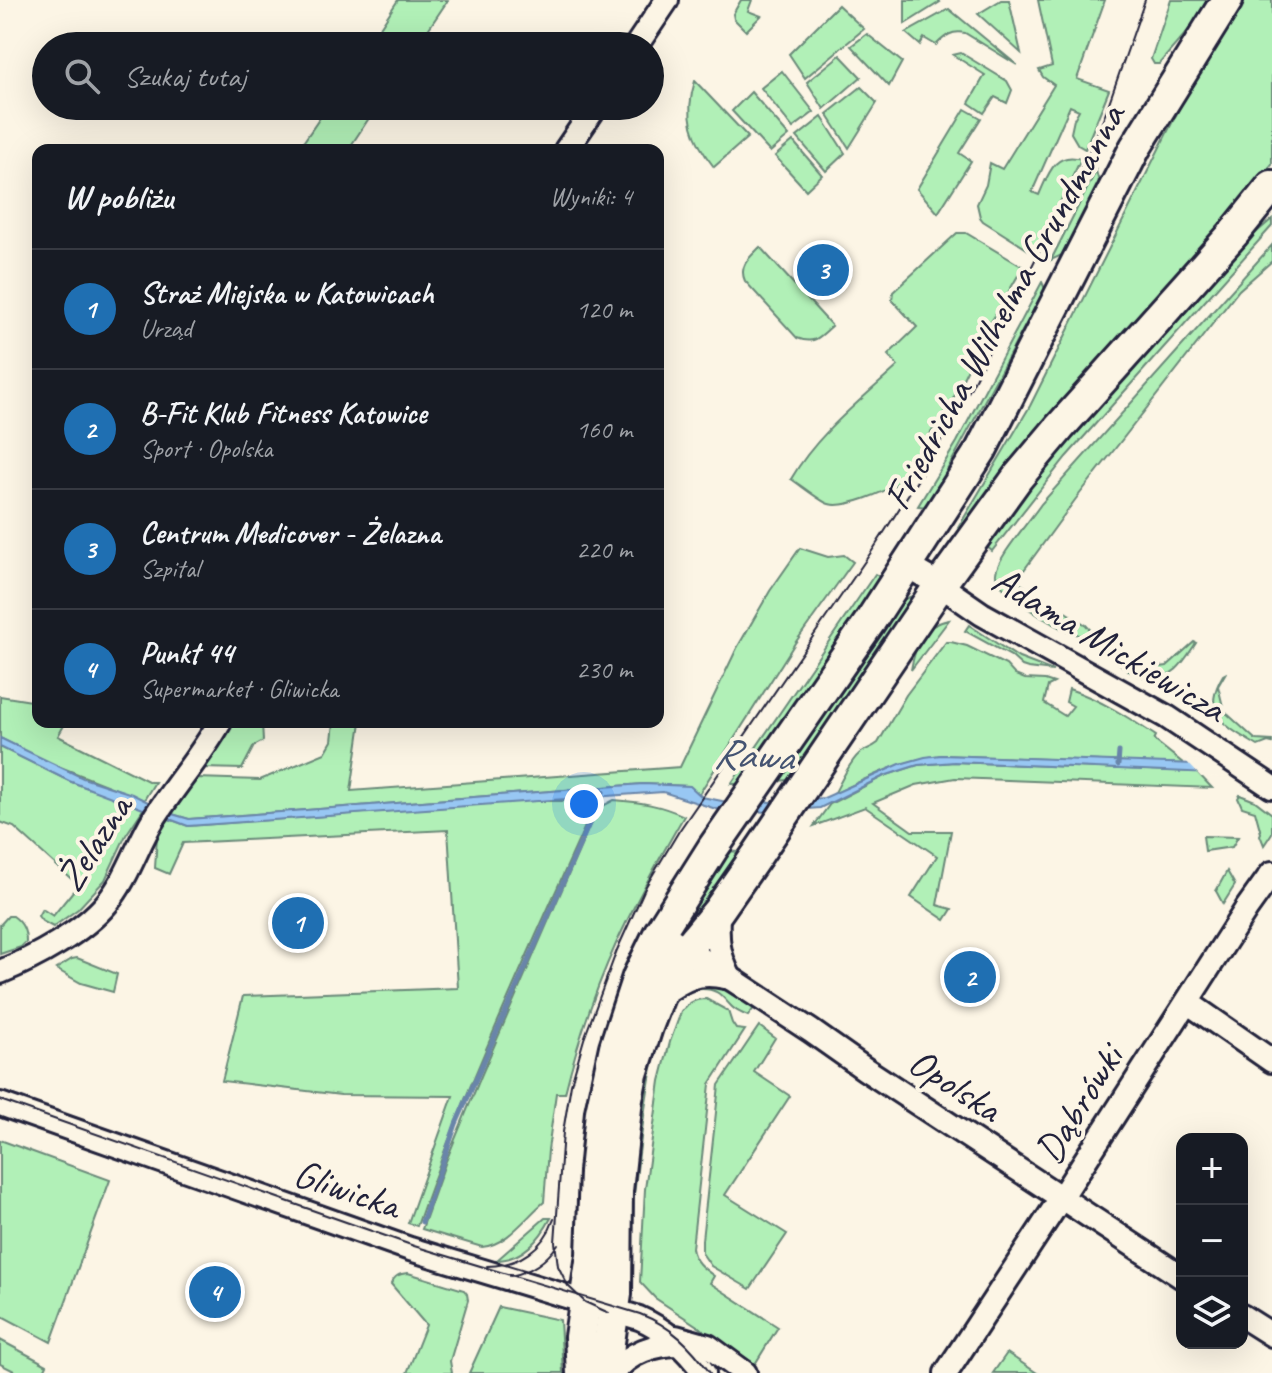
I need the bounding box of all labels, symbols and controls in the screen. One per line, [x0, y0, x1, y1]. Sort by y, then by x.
search box [32, 32, 664, 120]
icon: search [60, 54, 104, 98]
text: Szukaj tutaj [124, 57, 246, 95]
street label: Friedricha Wilhelma Grundmanna [872, 93, 1138, 518]
text: W pobliżu [64, 175, 173, 218]
text: Wyniki: 4 [550, 180, 632, 213]
pin: 3 [797, 240, 849, 300]
text: Straż Miejska w Katowicach [140, 274, 434, 312]
text: 1 [84, 293, 96, 326]
text: 120 m [576, 293, 632, 326]
text: Urząd [140, 312, 192, 345]
text: B-Fit Klub Fitness Katowice [140, 394, 427, 432]
text: 2 [84, 413, 96, 446]
text: 160 m [576, 413, 632, 446]
text: Sport · Opolska [140, 432, 272, 465]
text: Centrum Medicover - Żelazna [140, 514, 441, 552]
text: 3 [84, 533, 96, 566]
text: 220 m [576, 533, 632, 566]
text: Szpital [140, 552, 199, 585]
street label: Adama Mickiewicza [983, 555, 1237, 735]
text: Punkt 44 [140, 634, 233, 672]
text: 4 [84, 653, 96, 686]
text: 230 m [576, 653, 632, 686]
text: Supermarket · Gliwicka [140, 672, 338, 705]
water label: Rawa [712, 726, 798, 784]
street label: Żelazna [45, 783, 145, 900]
your location [564, 784, 604, 824]
pin: 1 [272, 893, 324, 953]
pin: 2 [944, 947, 996, 1007]
street label: Dąbrówki [1024, 1032, 1137, 1172]
street label: Opolska [899, 1037, 1013, 1135]
map controls [1176, 1133, 1248, 1349]
button: + [1176, 1133, 1248, 1205]
street label: Gliwicka [288, 1148, 410, 1231]
button: − [1176, 1205, 1248, 1277]
pin: 4 [189, 1262, 241, 1322]
button: layers [1176, 1277, 1248, 1349]

